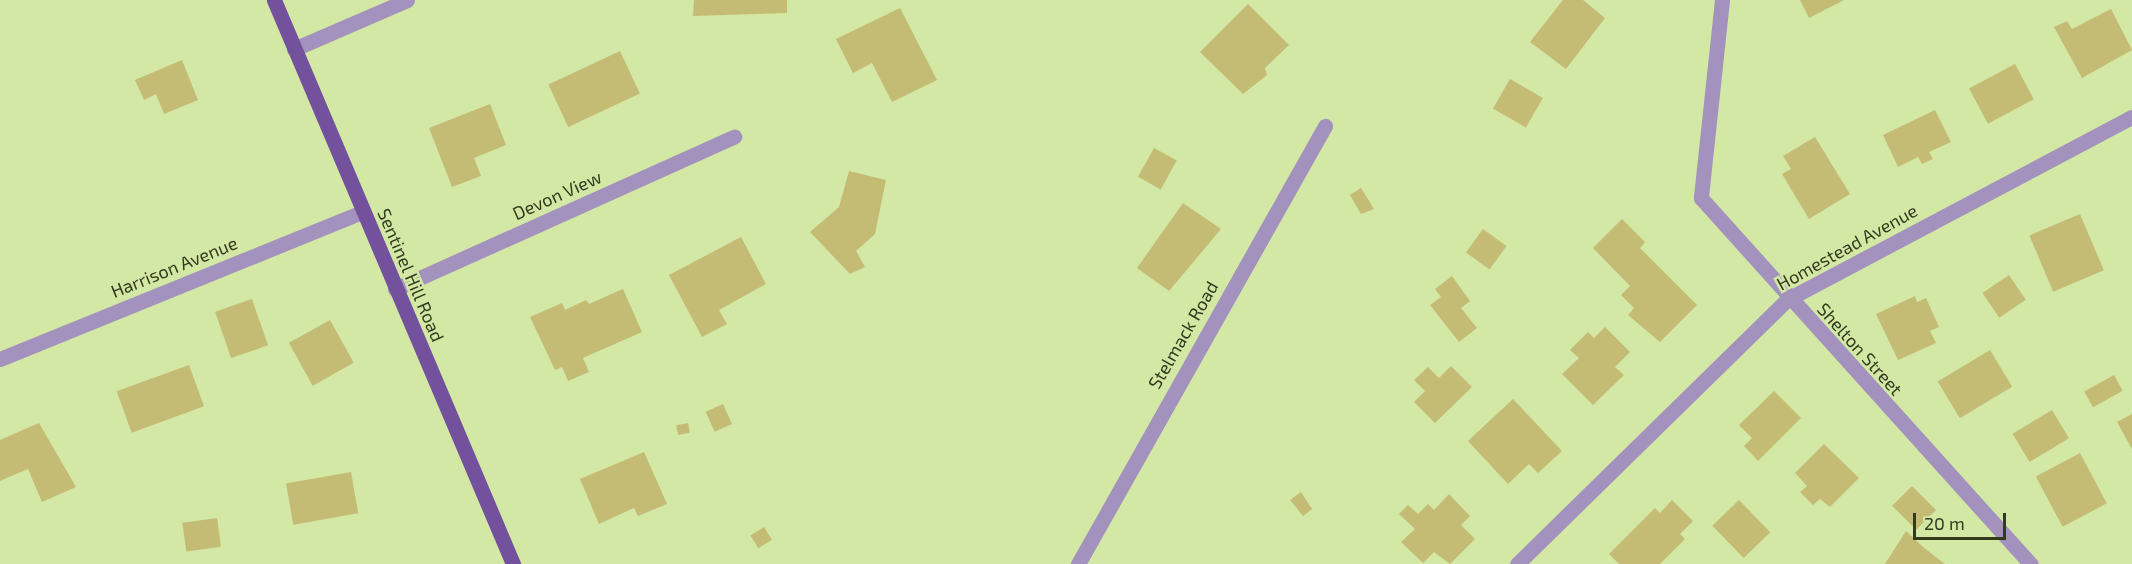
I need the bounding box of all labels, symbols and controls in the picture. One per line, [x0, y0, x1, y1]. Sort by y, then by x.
street label: Devon View [509, 166, 605, 224]
street label: Homestead Avenue [1773, 199, 1921, 295]
street label: Sentinel Hill Road [373, 205, 449, 345]
street label: Harrison Avenue [107, 232, 241, 302]
street label: Stelmack Road [1143, 277, 1223, 393]
street label: Shelton Street [1813, 298, 1907, 400]
scale bar [1916, 501, 2009, 539]
text: 20 m [1924, 512, 1965, 534]

